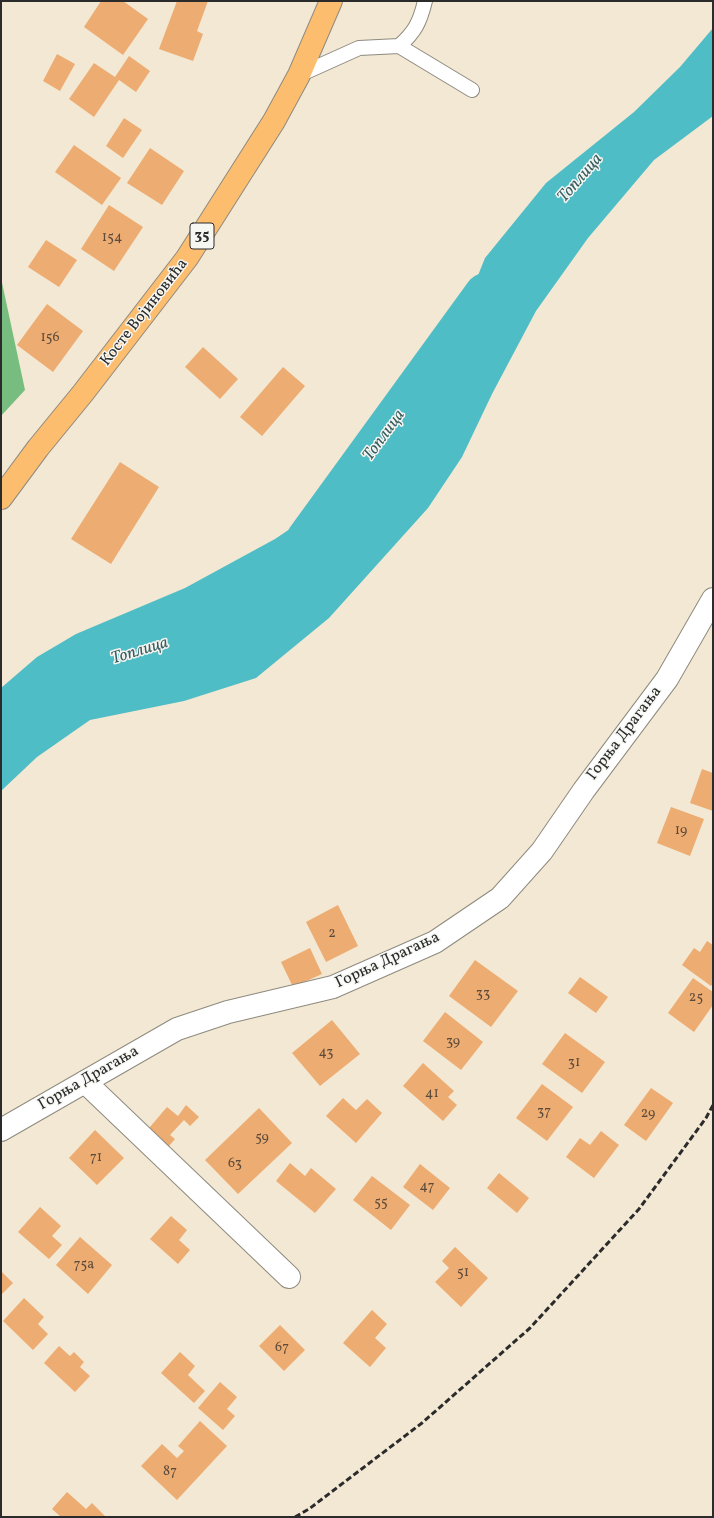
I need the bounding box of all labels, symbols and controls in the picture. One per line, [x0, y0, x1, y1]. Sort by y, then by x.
water label: Топлица [554, 150, 608, 208]
road number: 35 [190, 223, 214, 249]
house number: 154 [102, 230, 122, 246]
street label: Косте Војиновића [97, 255, 193, 371]
house number: 156 [40, 330, 60, 346]
water label: Топлица [360, 406, 410, 466]
water label: Топлица [109, 634, 171, 670]
street label: Горња Драгања [583, 683, 667, 785]
house number: 19 [675, 823, 687, 839]
house number: 2 [328, 926, 336, 942]
street label: Горња Драгања [333, 928, 443, 994]
house number: 33 [476, 986, 490, 1002]
house number: 25 [689, 990, 703, 1006]
house number: 39 [446, 1034, 460, 1050]
street label: Горња Драгања [35, 1042, 143, 1116]
house number: 43 [319, 1045, 333, 1061]
house number: 31 [568, 1055, 580, 1071]
house number: 41 [425, 1086, 439, 1102]
house number: 37 [537, 1104, 551, 1120]
house number: 29 [641, 1106, 655, 1122]
house number: 59 [255, 1130, 269, 1146]
house number: 71 [90, 1150, 102, 1166]
house number: 63 [228, 1156, 242, 1172]
house number: 47 [419, 1179, 435, 1195]
house number: 55 [374, 1195, 388, 1211]
house number: 75a [74, 1257, 94, 1273]
house number: 51 [457, 1265, 469, 1281]
house number: 67 [275, 1340, 289, 1356]
house number: 87 [163, 1464, 177, 1480]

